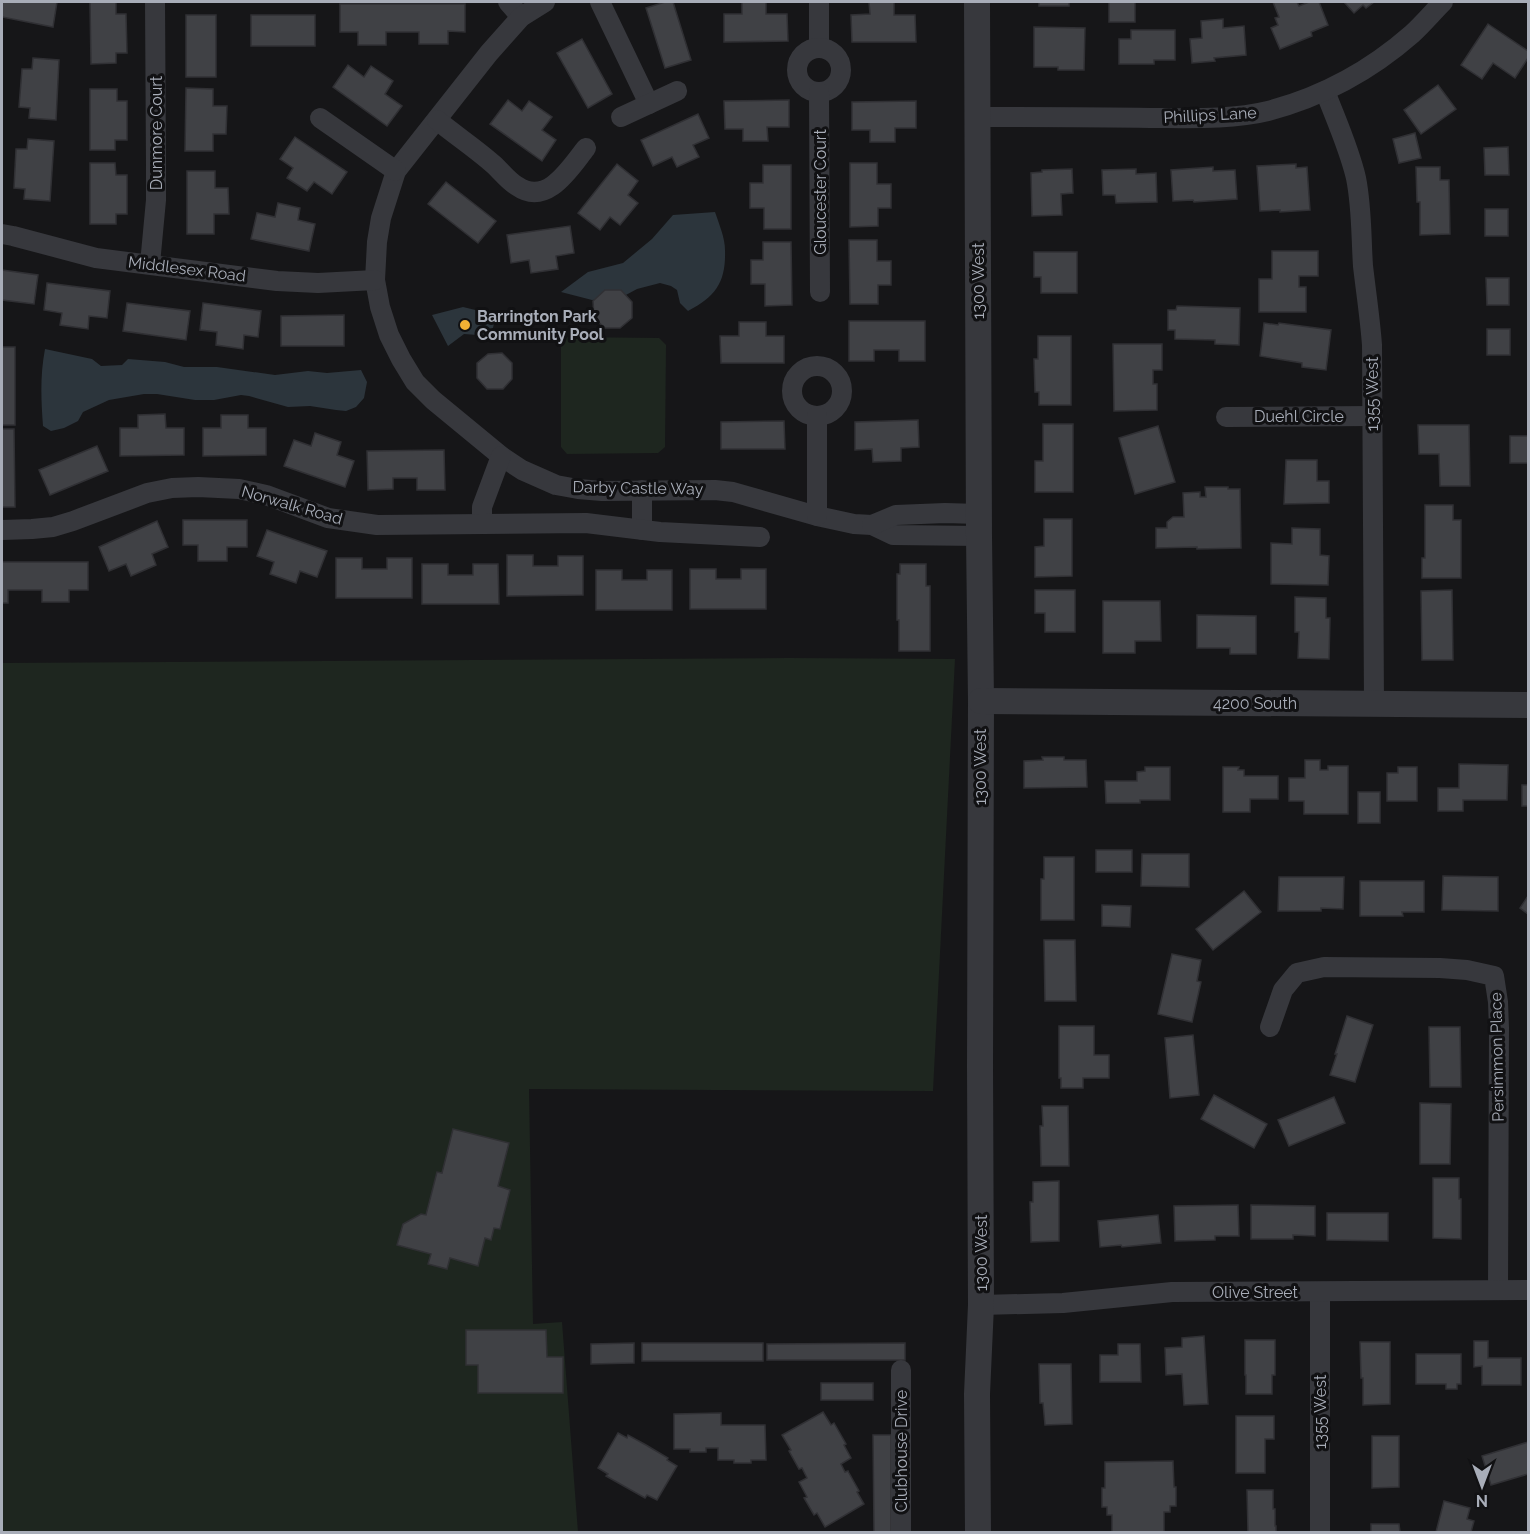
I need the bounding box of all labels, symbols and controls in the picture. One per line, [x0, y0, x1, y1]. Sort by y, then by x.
street label: Dunmore Court [147, 75, 166, 190]
street label: Phillips Lane [1163, 103, 1257, 127]
street label: Gloucester Court [811, 129, 830, 255]
street label: 1300 West [969, 242, 988, 319]
street label: Middlesex Road [127, 252, 247, 286]
place label: Barrington Park Community Pool [477, 307, 605, 344]
marker: Barrington Park Community Pool [458, 318, 472, 332]
street label: 1355 West [1363, 356, 1382, 431]
street label: Duehl Circle [1254, 407, 1344, 426]
street label: Darby Castle Way [572, 477, 704, 499]
street label: Norwalk Road [239, 482, 345, 528]
street label: 4200 South [1213, 694, 1297, 713]
street label: 1300 West [971, 728, 990, 805]
street label: Persimmon Place [1486, 992, 1508, 1122]
street label: 1300 West [972, 1214, 991, 1291]
street label: Olive Street [1212, 1283, 1299, 1302]
street label: 1355 West [1311, 1374, 1330, 1449]
street label: Clubhouse Drive [892, 1390, 911, 1512]
north arrow [1452, 1456, 1512, 1516]
text: N [1476, 1491, 1488, 1510]

